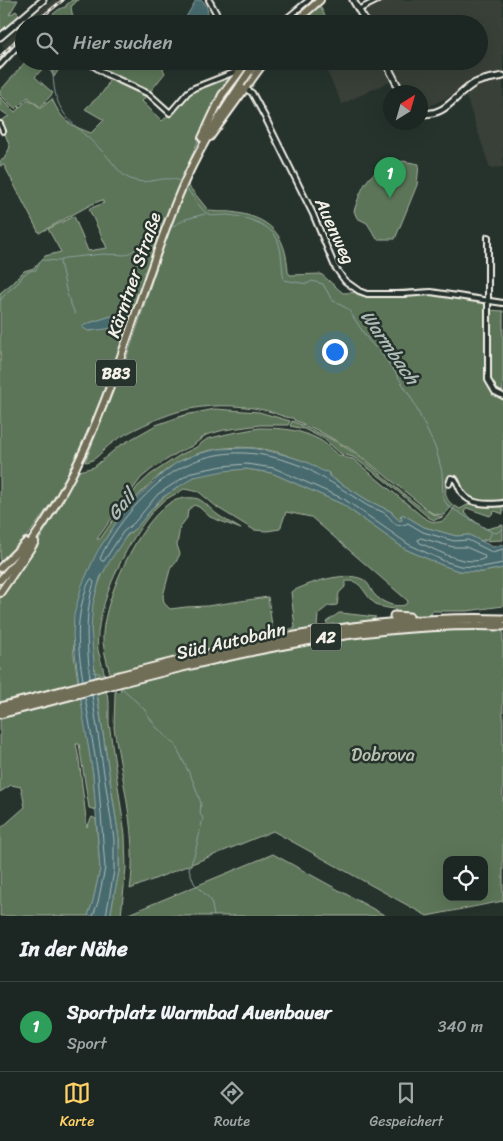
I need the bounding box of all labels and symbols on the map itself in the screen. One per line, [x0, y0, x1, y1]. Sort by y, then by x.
north arrow [383, 85, 428, 130]
pin: 1 [374, 157, 406, 198]
street label: Auenweg [305, 191, 364, 270]
street label: Kärntner Straße [97, 207, 171, 342]
water label: Warmbach [352, 302, 429, 393]
your location [322, 339, 348, 365]
road number: B83 [96, 359, 136, 386]
water label: Gail [98, 479, 147, 528]
street label: Süd Autobahn [173, 613, 289, 669]
road number: A2 [311, 624, 341, 650]
park label: Dobrova [351, 739, 415, 771]

